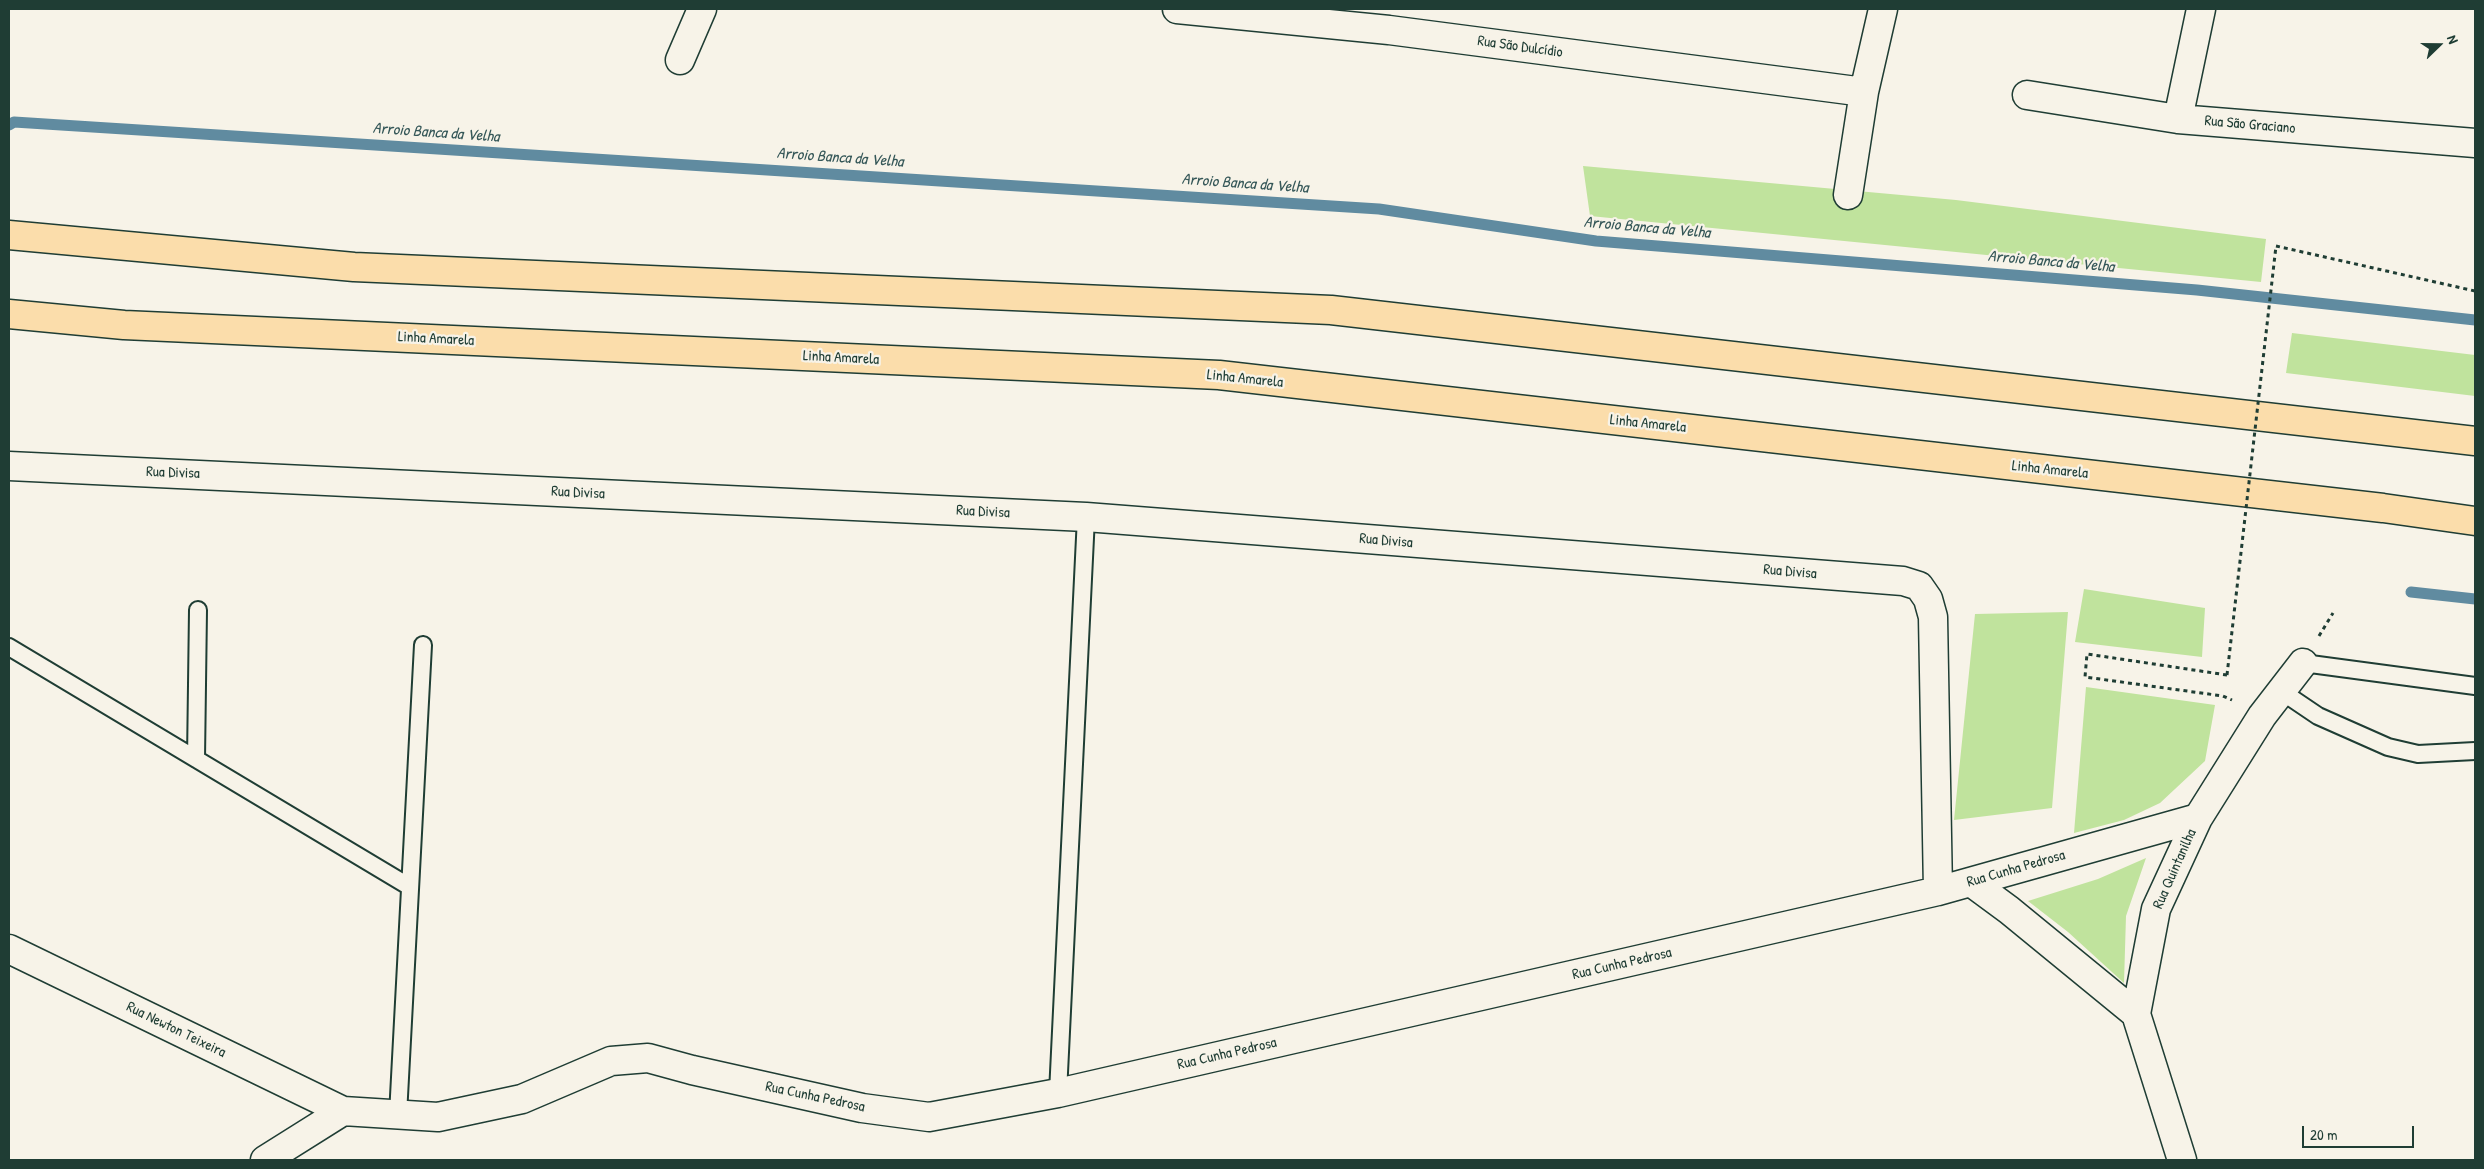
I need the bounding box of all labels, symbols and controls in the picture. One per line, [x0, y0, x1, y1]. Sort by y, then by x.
north arrow [2414, 20, 2464, 70]
street label: Rua São Dulcídio [1476, 32, 1564, 62]
text: N [2443, 32, 2464, 46]
street label: Rua São Graciano [2204, 112, 2296, 138]
water label: Arroio Banca da Velha [372, 119, 500, 147]
water label: Arroio Banca da Velha [776, 144, 904, 172]
water label: Arroio Banca da Velha [1181, 170, 1309, 198]
water label: Arroio Banca da Velha [1583, 213, 1711, 243]
water label: Arroio Banca da Velha [1987, 247, 2115, 277]
street label: Linha Amarela [397, 328, 475, 350]
street label: Linha Amarela [802, 347, 880, 369]
street label: Linha Amarela [1206, 366, 1284, 392]
street label: Linha Amarela [1609, 411, 1687, 437]
street label: Linha Amarela [2011, 457, 2089, 483]
street label: Rua Divisa [146, 463, 200, 483]
street label: Rua Divisa [551, 483, 605, 503]
street label: Rua Divisa [956, 502, 1010, 522]
street label: Rua Divisa [1358, 530, 1414, 552]
street label: Rua Divisa [1762, 561, 1818, 583]
street label: Rua Quintanilha [2149, 826, 2201, 912]
street label: Rua Cunha Pedrosa [1965, 846, 2067, 892]
street label: Rua Cunha Pedrosa [1571, 944, 1673, 984]
street label: Rua Newton Teixeira [123, 998, 229, 1062]
street label: Rua Cunha Pedrosa [1176, 1034, 1278, 1074]
street label: Rua Cunha Pedrosa [764, 1078, 866, 1116]
scale bar [2304, 1116, 2416, 1148]
text: 20 m [2310, 1124, 2337, 1145]

